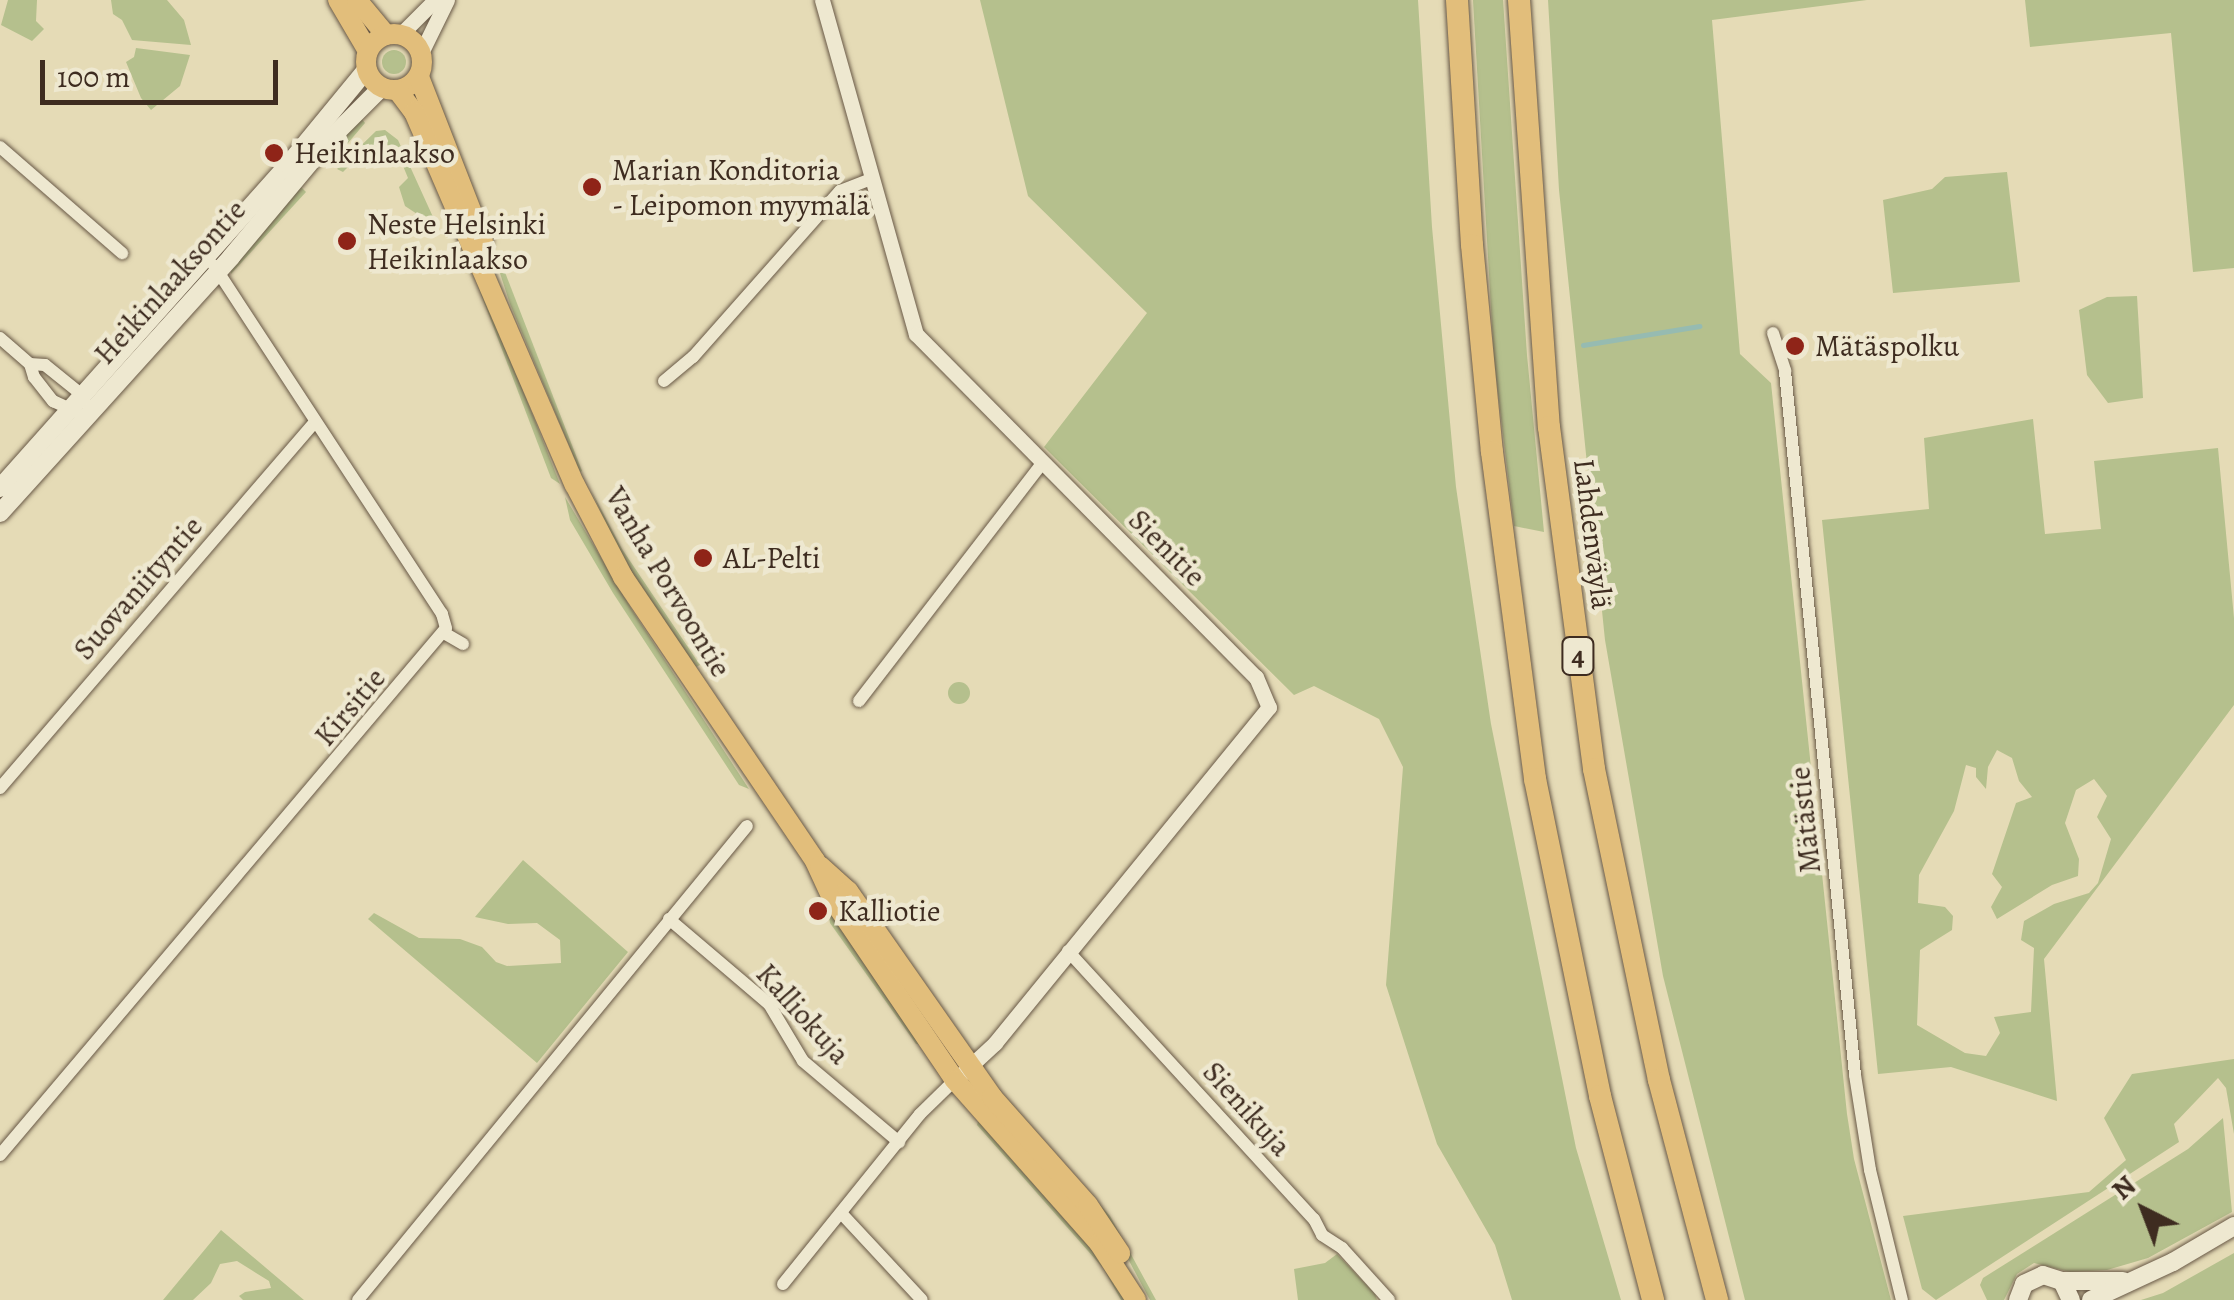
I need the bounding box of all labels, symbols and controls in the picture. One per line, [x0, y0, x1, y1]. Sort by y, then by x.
scale bar [45, 40, 282, 102]
text: 100 m [57, 57, 130, 97]
place label: Heikinlaakso [294, 135, 455, 171]
marker: Heikinlaakso [263, 142, 285, 164]
place label: Marian Konditoria - Leipomon myymälä [612, 152, 871, 222]
marker: Marian Konditoria - Leipomon myymälä [581, 176, 603, 198]
street label: Heikinlaaksontie [87, 192, 253, 372]
place label: Neste Helsinki Heikinlaakso [367, 206, 546, 276]
marker: Neste Helsinki Heikinlaakso [336, 230, 358, 252]
place label: Mätäspolku [1815, 328, 1959, 364]
marker: Mätäspolku [1784, 335, 1806, 357]
street label: Lahdenväylä [1566, 457, 1620, 611]
street label: Vanha Porvoontie [597, 480, 739, 684]
street label: Sienitie [1121, 502, 1213, 594]
street label: Suovaniityntie [66, 509, 210, 667]
place label: AL-Pelti [723, 540, 821, 576]
marker: AL-Pelti [692, 547, 714, 569]
road number: 4 [1560, 633, 1596, 679]
street label: Kirsitie [307, 661, 393, 753]
street label: Mätästie [1782, 765, 1828, 875]
place label: Kalliotie [838, 893, 940, 929]
marker: Kalliotie [807, 900, 829, 922]
street label: Kalliokuja [748, 956, 858, 1072]
street label: Sienikuja [1195, 1054, 1299, 1164]
north arrow [2094, 1160, 2194, 1260]
text: N [2104, 1167, 2144, 1209]

